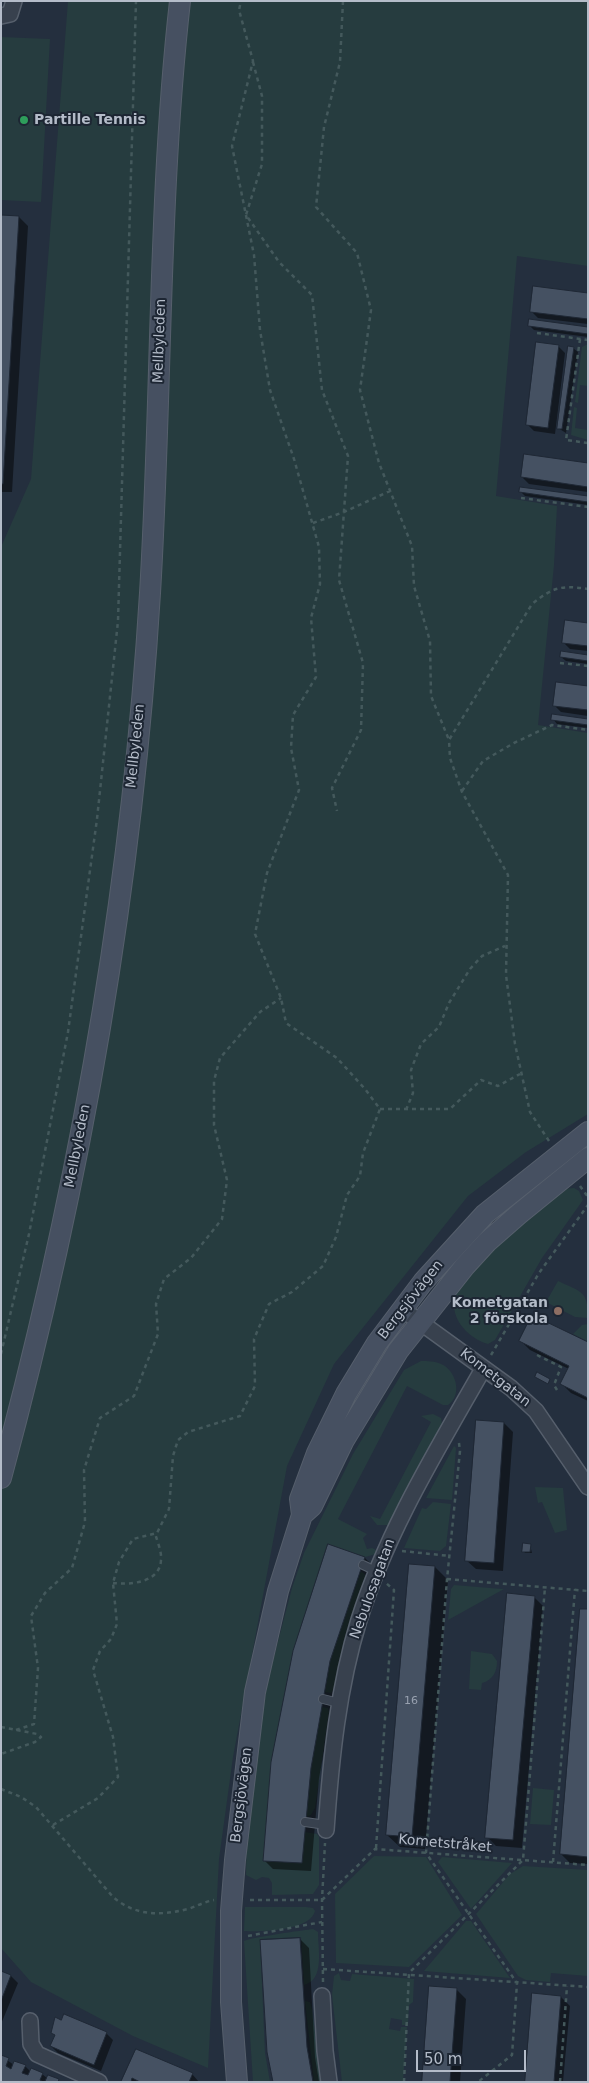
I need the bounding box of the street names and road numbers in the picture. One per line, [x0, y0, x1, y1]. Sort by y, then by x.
street label: Mellbyleden [150, 298, 170, 384]
street label: Mellbyleden [123, 703, 149, 789]
street label: Mellbyleden [62, 1103, 94, 1189]
street label: Bergsjövägen [375, 1257, 447, 1343]
street label: Kometgatan [456, 1345, 534, 1411]
street label: Nebulosagatan [347, 1537, 399, 1641]
street label: Bergsjövägen [228, 1747, 256, 1843]
street label: Kometstråket [398, 1832, 492, 1856]

